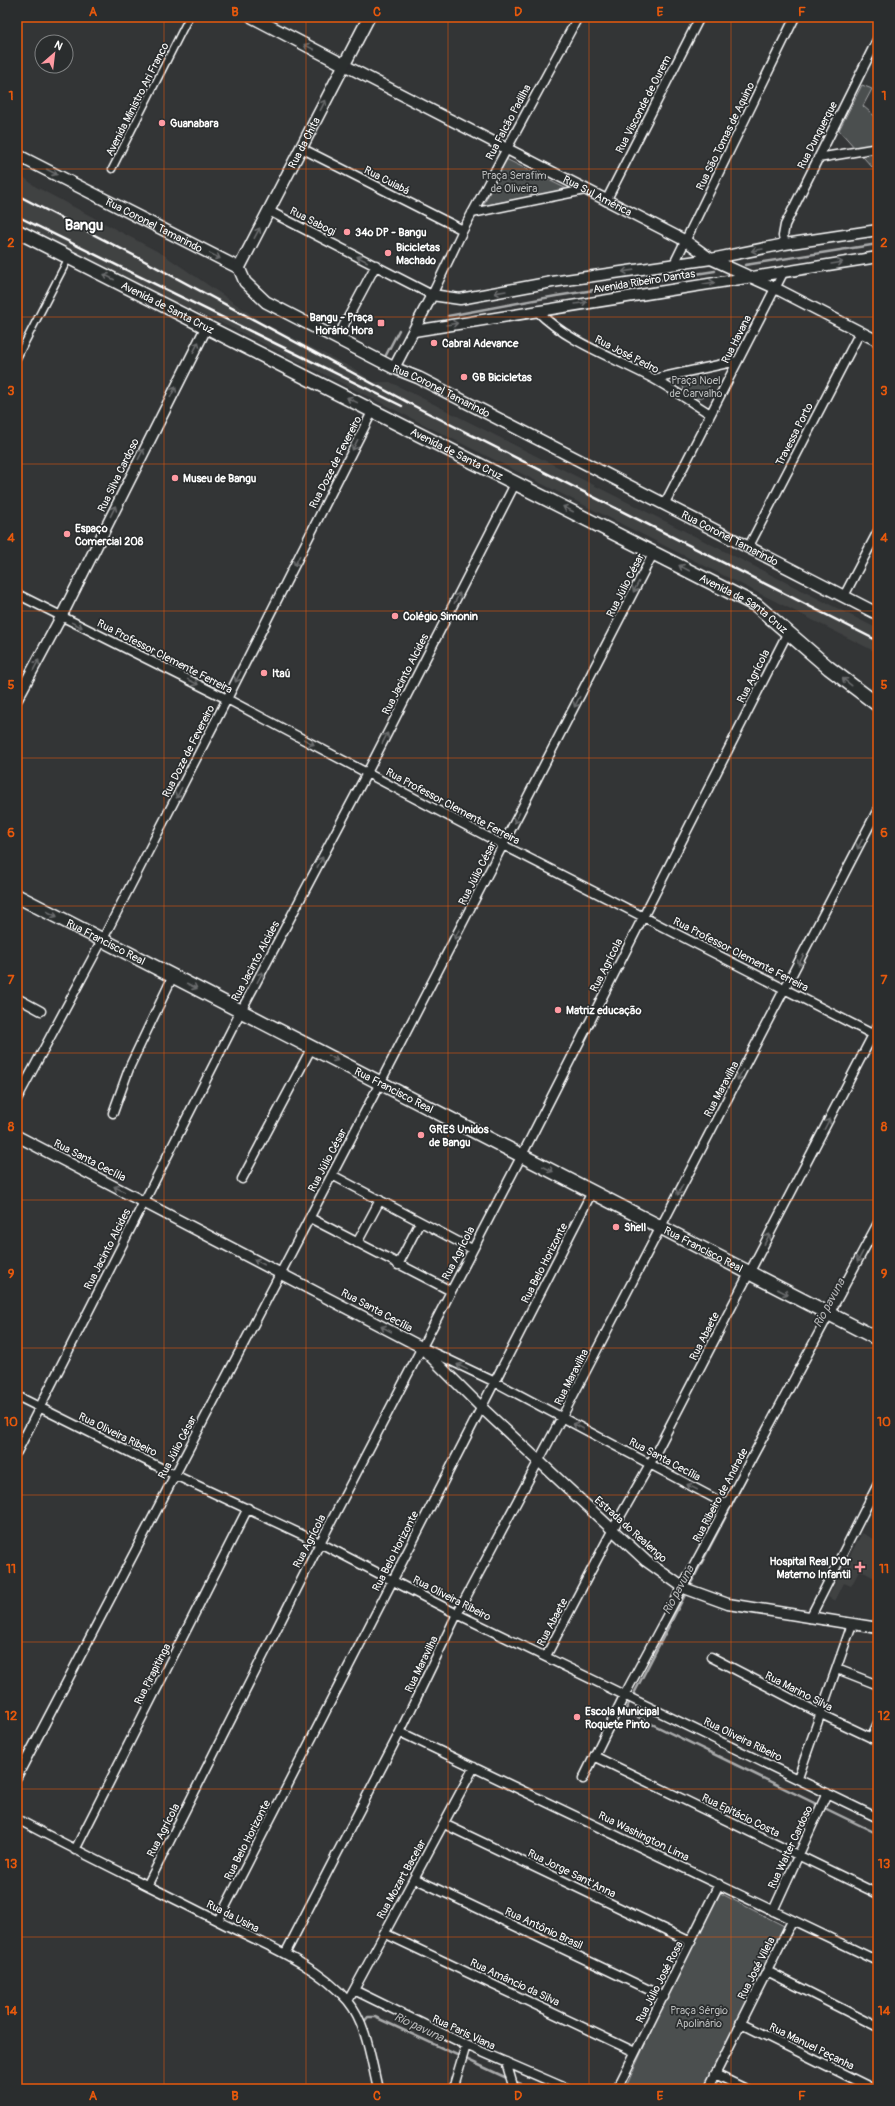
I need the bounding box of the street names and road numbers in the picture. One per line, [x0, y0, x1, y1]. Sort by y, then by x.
street label: Avenida Ministro Ari Franco [103, 40, 172, 158]
street label: Rua Visconde de Ourem [613, 53, 674, 155]
street label: Rua São Tomas de Aquino [694, 80, 757, 192]
street label: Rua Falcão Padilha [483, 82, 534, 162]
street label: Rua Dunquerque [795, 99, 840, 171]
street label: Rua da Chita [286, 115, 323, 171]
street label: Rua Cuiabá [362, 163, 412, 197]
street label: Rua Sul América [561, 173, 634, 219]
street label: Rua Coronel Tamarindo [103, 195, 205, 255]
street label: Rua Sabogi [288, 204, 338, 239]
street label: Avenida Ribeiro Dantas [592, 267, 696, 296]
street label: Avenida de Santa Cruz [119, 279, 216, 337]
street label: Rua Havana [719, 313, 754, 366]
street label: Rua José Pedro [593, 333, 661, 376]
street label: Rua Coronel Tamarindo [391, 362, 492, 420]
street label: Travessa Porto [773, 401, 816, 468]
street label: Rua Doze de Fevereiro [307, 414, 364, 511]
street label: Avenida de Santa Cruz [408, 425, 506, 483]
street label: Rua Silva Cardoso [95, 436, 142, 514]
street label: Rua Coronel Tamarindo [679, 508, 780, 569]
street label: Rua Júlio César [604, 551, 647, 619]
street label: Avenida de Santa Cruz [697, 571, 790, 637]
street label: Rua Professor Clemente Ferreira [95, 617, 235, 696]
street label: Rua Jacinto Alcides [379, 631, 432, 717]
street label: Rua Agrícola [734, 647, 772, 705]
street label: Rua Doze de Fevereiro [160, 703, 217, 800]
street label: Rua Professor Clemente Ferreira [383, 765, 522, 847]
street label: Rua Júlio César [456, 839, 499, 907]
street label: Rua Professor Clemente Ferreira [671, 915, 811, 994]
street label: Rua Francisco Real [64, 917, 147, 968]
street label: Rua Jacinto Alcides [229, 919, 282, 1004]
street label: Rua Agrícola [587, 936, 625, 994]
street label: Rua Maravilha [701, 1059, 742, 1119]
street label: Rua Francisco Real [352, 1065, 435, 1116]
street label: Rua Júlio César [305, 1126, 350, 1194]
street label: Rua Santa Cecília [52, 1137, 128, 1184]
street label: Rua Jacinto Alcides [81, 1206, 134, 1292]
street label: Rua Belo Horizonte [519, 1220, 571, 1305]
street label: Rua Agrícola [439, 1224, 477, 1282]
street label: Rua Francisco Real [662, 1224, 745, 1275]
street label: Rua Santa Cecília [339, 1286, 415, 1335]
street label: Rua Abaete [687, 1309, 722, 1362]
street label: Rua Maravilha [552, 1347, 591, 1407]
street label: Rua Oliveira Ribeiro [76, 1410, 159, 1459]
street label: Rua Júlio César [155, 1413, 200, 1481]
street label: Rua Santa Cecília [627, 1435, 703, 1484]
street label: Rua Ribeiro de Andrade [690, 1446, 751, 1544]
street label: Estrada do Realengo [592, 1493, 670, 1565]
street label: Rua Belo Horizonte [370, 1508, 422, 1593]
street label: Rua Agrícola [290, 1512, 328, 1570]
street label: Rua Oliveira Ribeiro [411, 1573, 493, 1624]
street label: Rua Abaete [534, 1596, 571, 1648]
street label: Rua Maravilha [402, 1634, 441, 1695]
street label: Rua Pirapitinga [131, 1642, 173, 1707]
street label: Rua Marino Silva [763, 1669, 835, 1714]
street label: Rua Oliveira Ribeiro [701, 1715, 784, 1764]
street label: Rua Epitácio Costa [700, 1791, 782, 1840]
street label: Rua Belo Horizonte [222, 1797, 274, 1882]
street label: Rua Agrícola [144, 1801, 182, 1859]
street label: Rua Walter Cardoso [765, 1804, 815, 1891]
street label: Rua Washington Lima [596, 1809, 691, 1864]
street label: Rua Mozart Bacelar [374, 1837, 429, 1921]
street label: Rua Jorge Sant'Anna [526, 1846, 618, 1900]
street label: Rua da Usina [204, 1898, 261, 1935]
street label: Rua Antônio Brasil [503, 1905, 585, 1952]
street label: Rua José Vilela [735, 1935, 778, 2001]
street label: Rua Júlio José Rosa [633, 1939, 686, 2025]
street label: Rua Amâncio da Silva [468, 1956, 562, 2009]
street label: Rua Paris Viana [430, 2012, 497, 2053]
street label: Rua Manuel Peçanha [767, 2020, 856, 2073]

